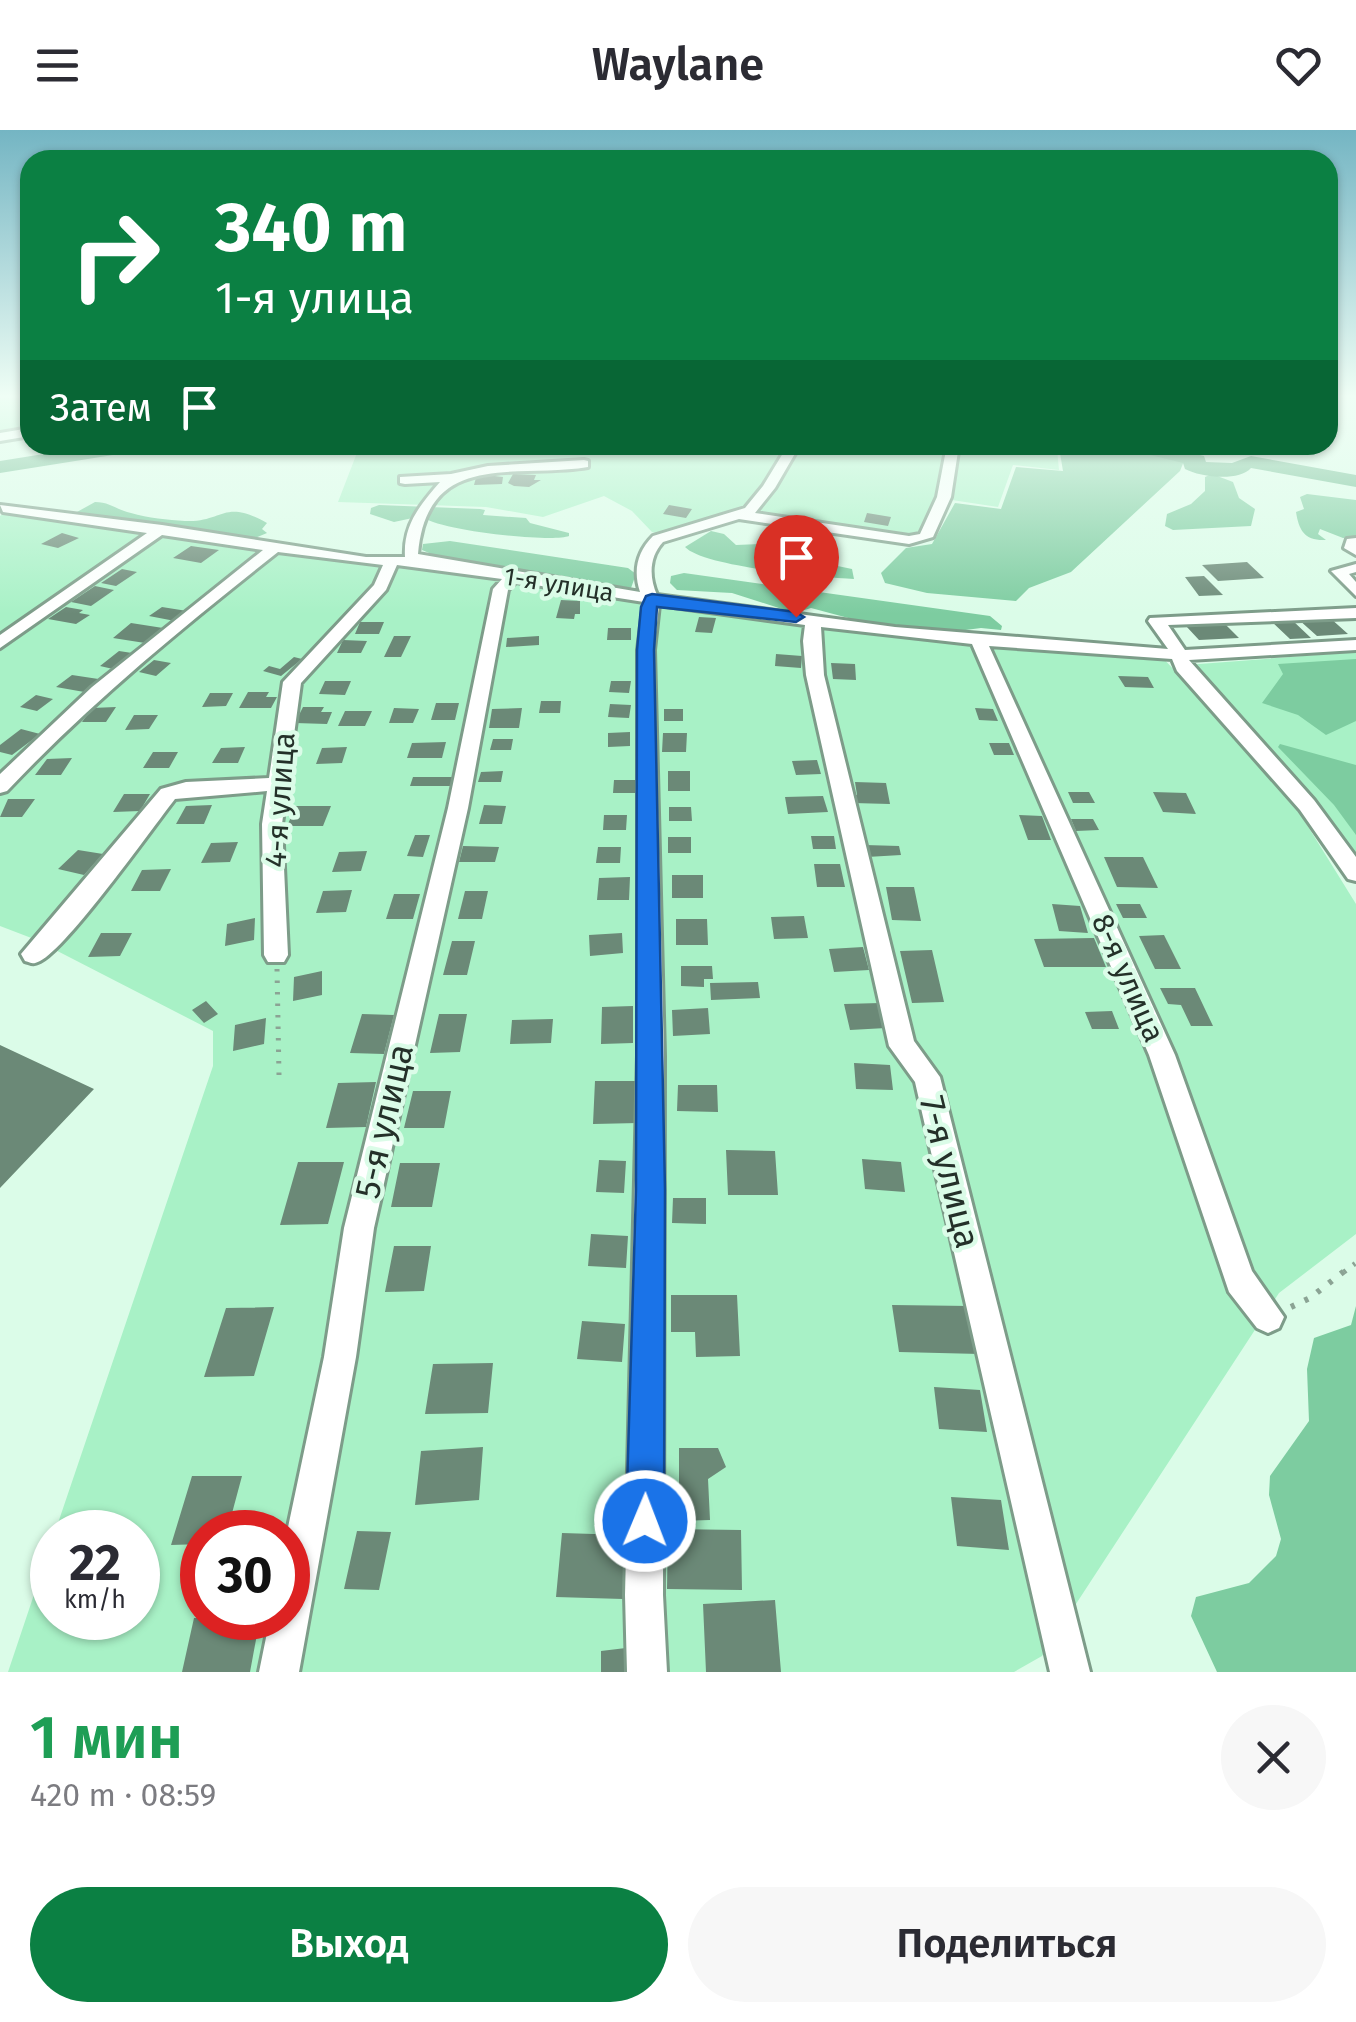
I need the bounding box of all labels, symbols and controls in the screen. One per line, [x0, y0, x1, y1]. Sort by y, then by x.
icon: menu [30, 38, 85, 93]
text: Waylane [592, 38, 764, 92]
icon: heart [1271, 38, 1326, 93]
text: 340 m [215, 186, 408, 270]
icon: right [50, 190, 180, 320]
text: 1-я улица [215, 271, 414, 325]
icon: arrive [172, 380, 227, 435]
text: Затем [50, 385, 152, 431]
pin [754, 515, 839, 618]
icon: arrive [769, 530, 824, 585]
street label: 1-я улица [502, 562, 616, 608]
street label: 4-я улица [257, 731, 303, 869]
street label: 8-я улица [1084, 908, 1172, 1048]
street label: 5-я улица [346, 1040, 422, 1202]
street label: 7-я улица [911, 1092, 989, 1252]
position arrow [593, 1469, 697, 1573]
speed limit sign: 30 [180, 1510, 310, 1640]
text: 22 [69, 1533, 121, 1593]
text: km/h [64, 1585, 126, 1615]
text: 1 мин [30, 1702, 183, 1774]
button: close [1221, 1705, 1326, 1810]
text: 420 m · 08:59 [30, 1776, 216, 1814]
button: Выход [30, 1887, 668, 2002]
button: Поделиться [688, 1887, 1326, 2002]

